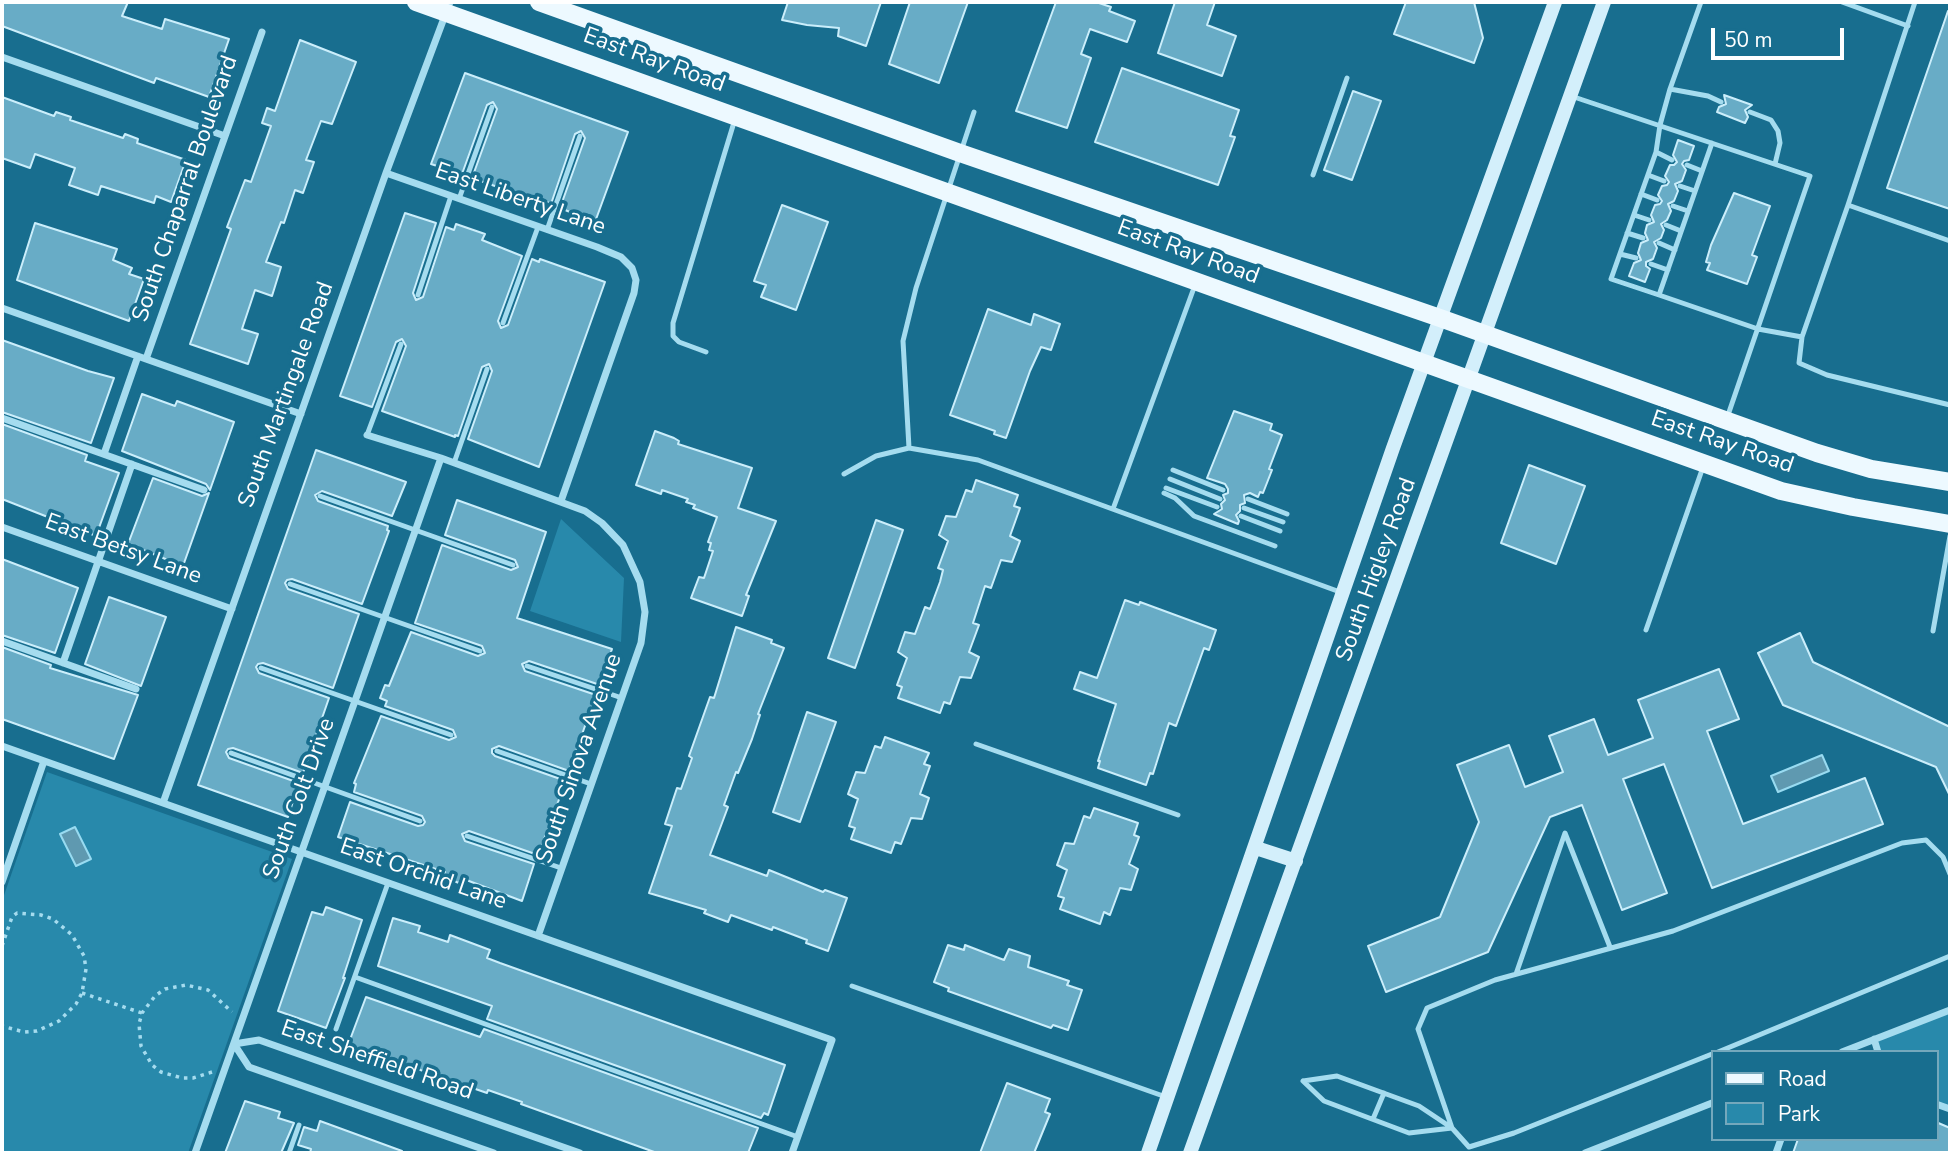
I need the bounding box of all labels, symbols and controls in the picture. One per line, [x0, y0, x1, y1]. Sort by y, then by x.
scale bar [1714, 14, 1847, 58]
street label: East Ray Road [579, 23, 729, 99]
text: 50 m [1724, 26, 1773, 54]
street label: South Chaparral Boulevard [127, 52, 245, 326]
street label: East Liberty Lane [431, 158, 609, 242]
street label: East Ray Road [1113, 215, 1263, 291]
street label: South Martingale Road [233, 278, 341, 512]
street label: East Ray Road [1647, 406, 1797, 480]
street label: South Higley Road [1331, 475, 1423, 665]
street label: East Betsy Lane [41, 509, 205, 591]
street label: South Sinova Avenue [531, 650, 629, 868]
street label: South Colt Drive [258, 715, 342, 883]
street label: East Orchid Lane [336, 834, 510, 916]
street label: East Sheffield Road [277, 1015, 477, 1107]
legend [1710, 1050, 1938, 1141]
text: Road [1778, 1065, 1827, 1093]
text: Park [1778, 1100, 1820, 1128]

